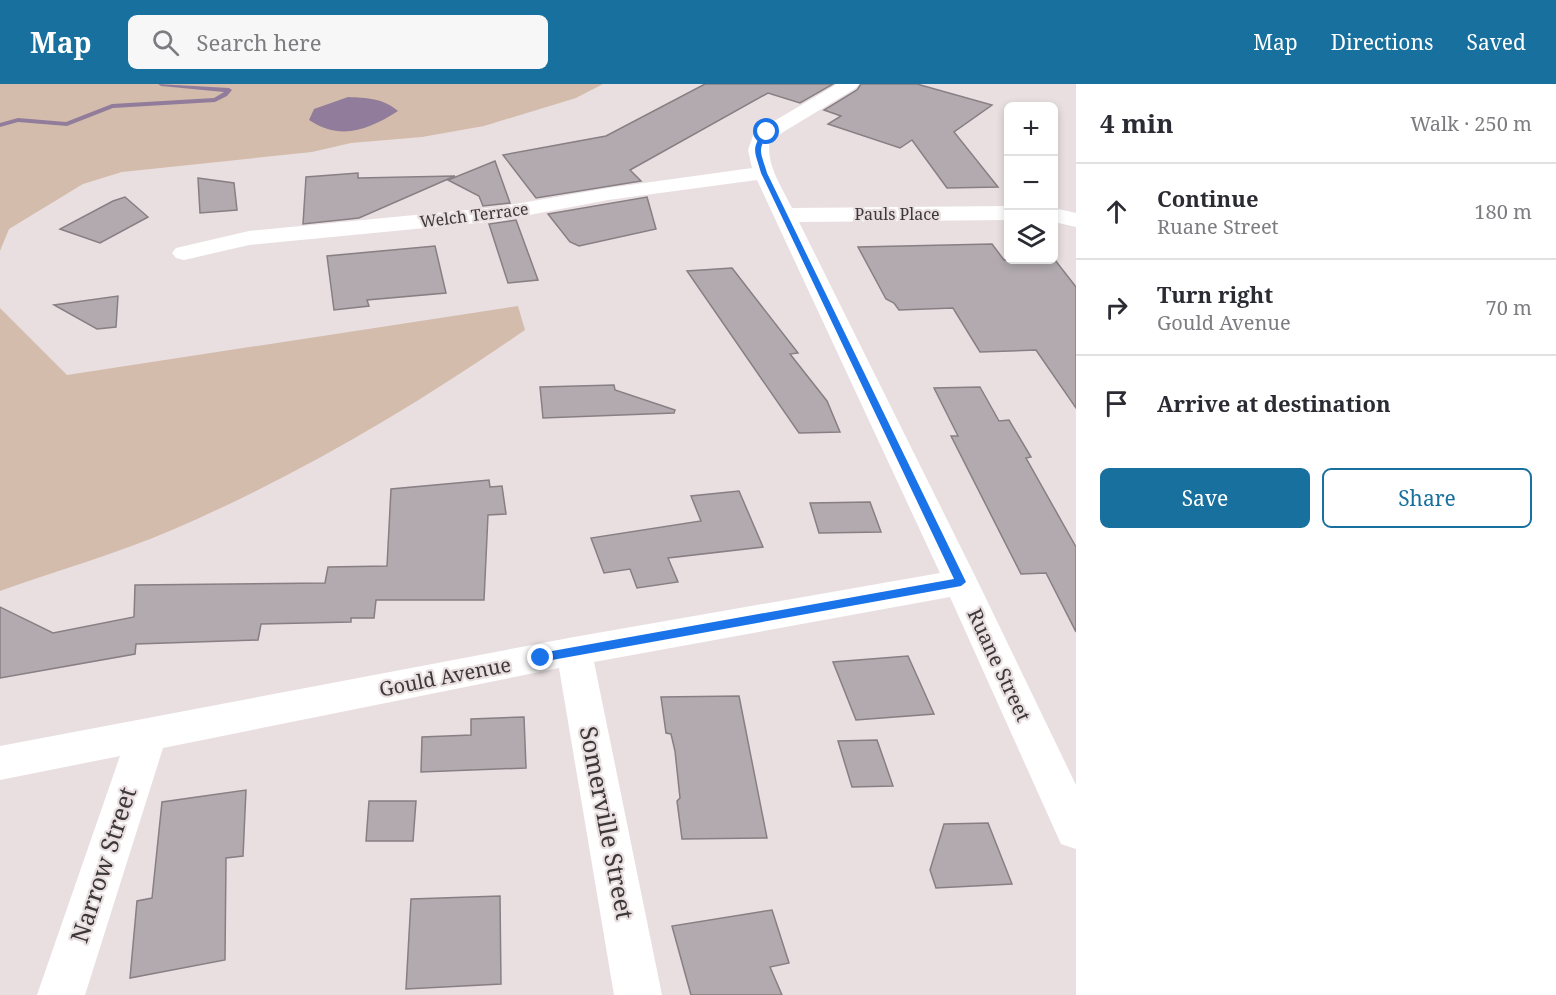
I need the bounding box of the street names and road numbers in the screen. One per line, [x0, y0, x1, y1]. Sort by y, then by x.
street label: Welch Terrace [418, 197, 530, 233]
street label: Pauls Place [854, 203, 940, 225]
street label: Ruane Street [962, 604, 1037, 726]
street label: Gould Avenue [377, 651, 513, 703]
street label: Somerville Street [573, 723, 642, 922]
street label: Narrow Street [62, 782, 143, 947]

